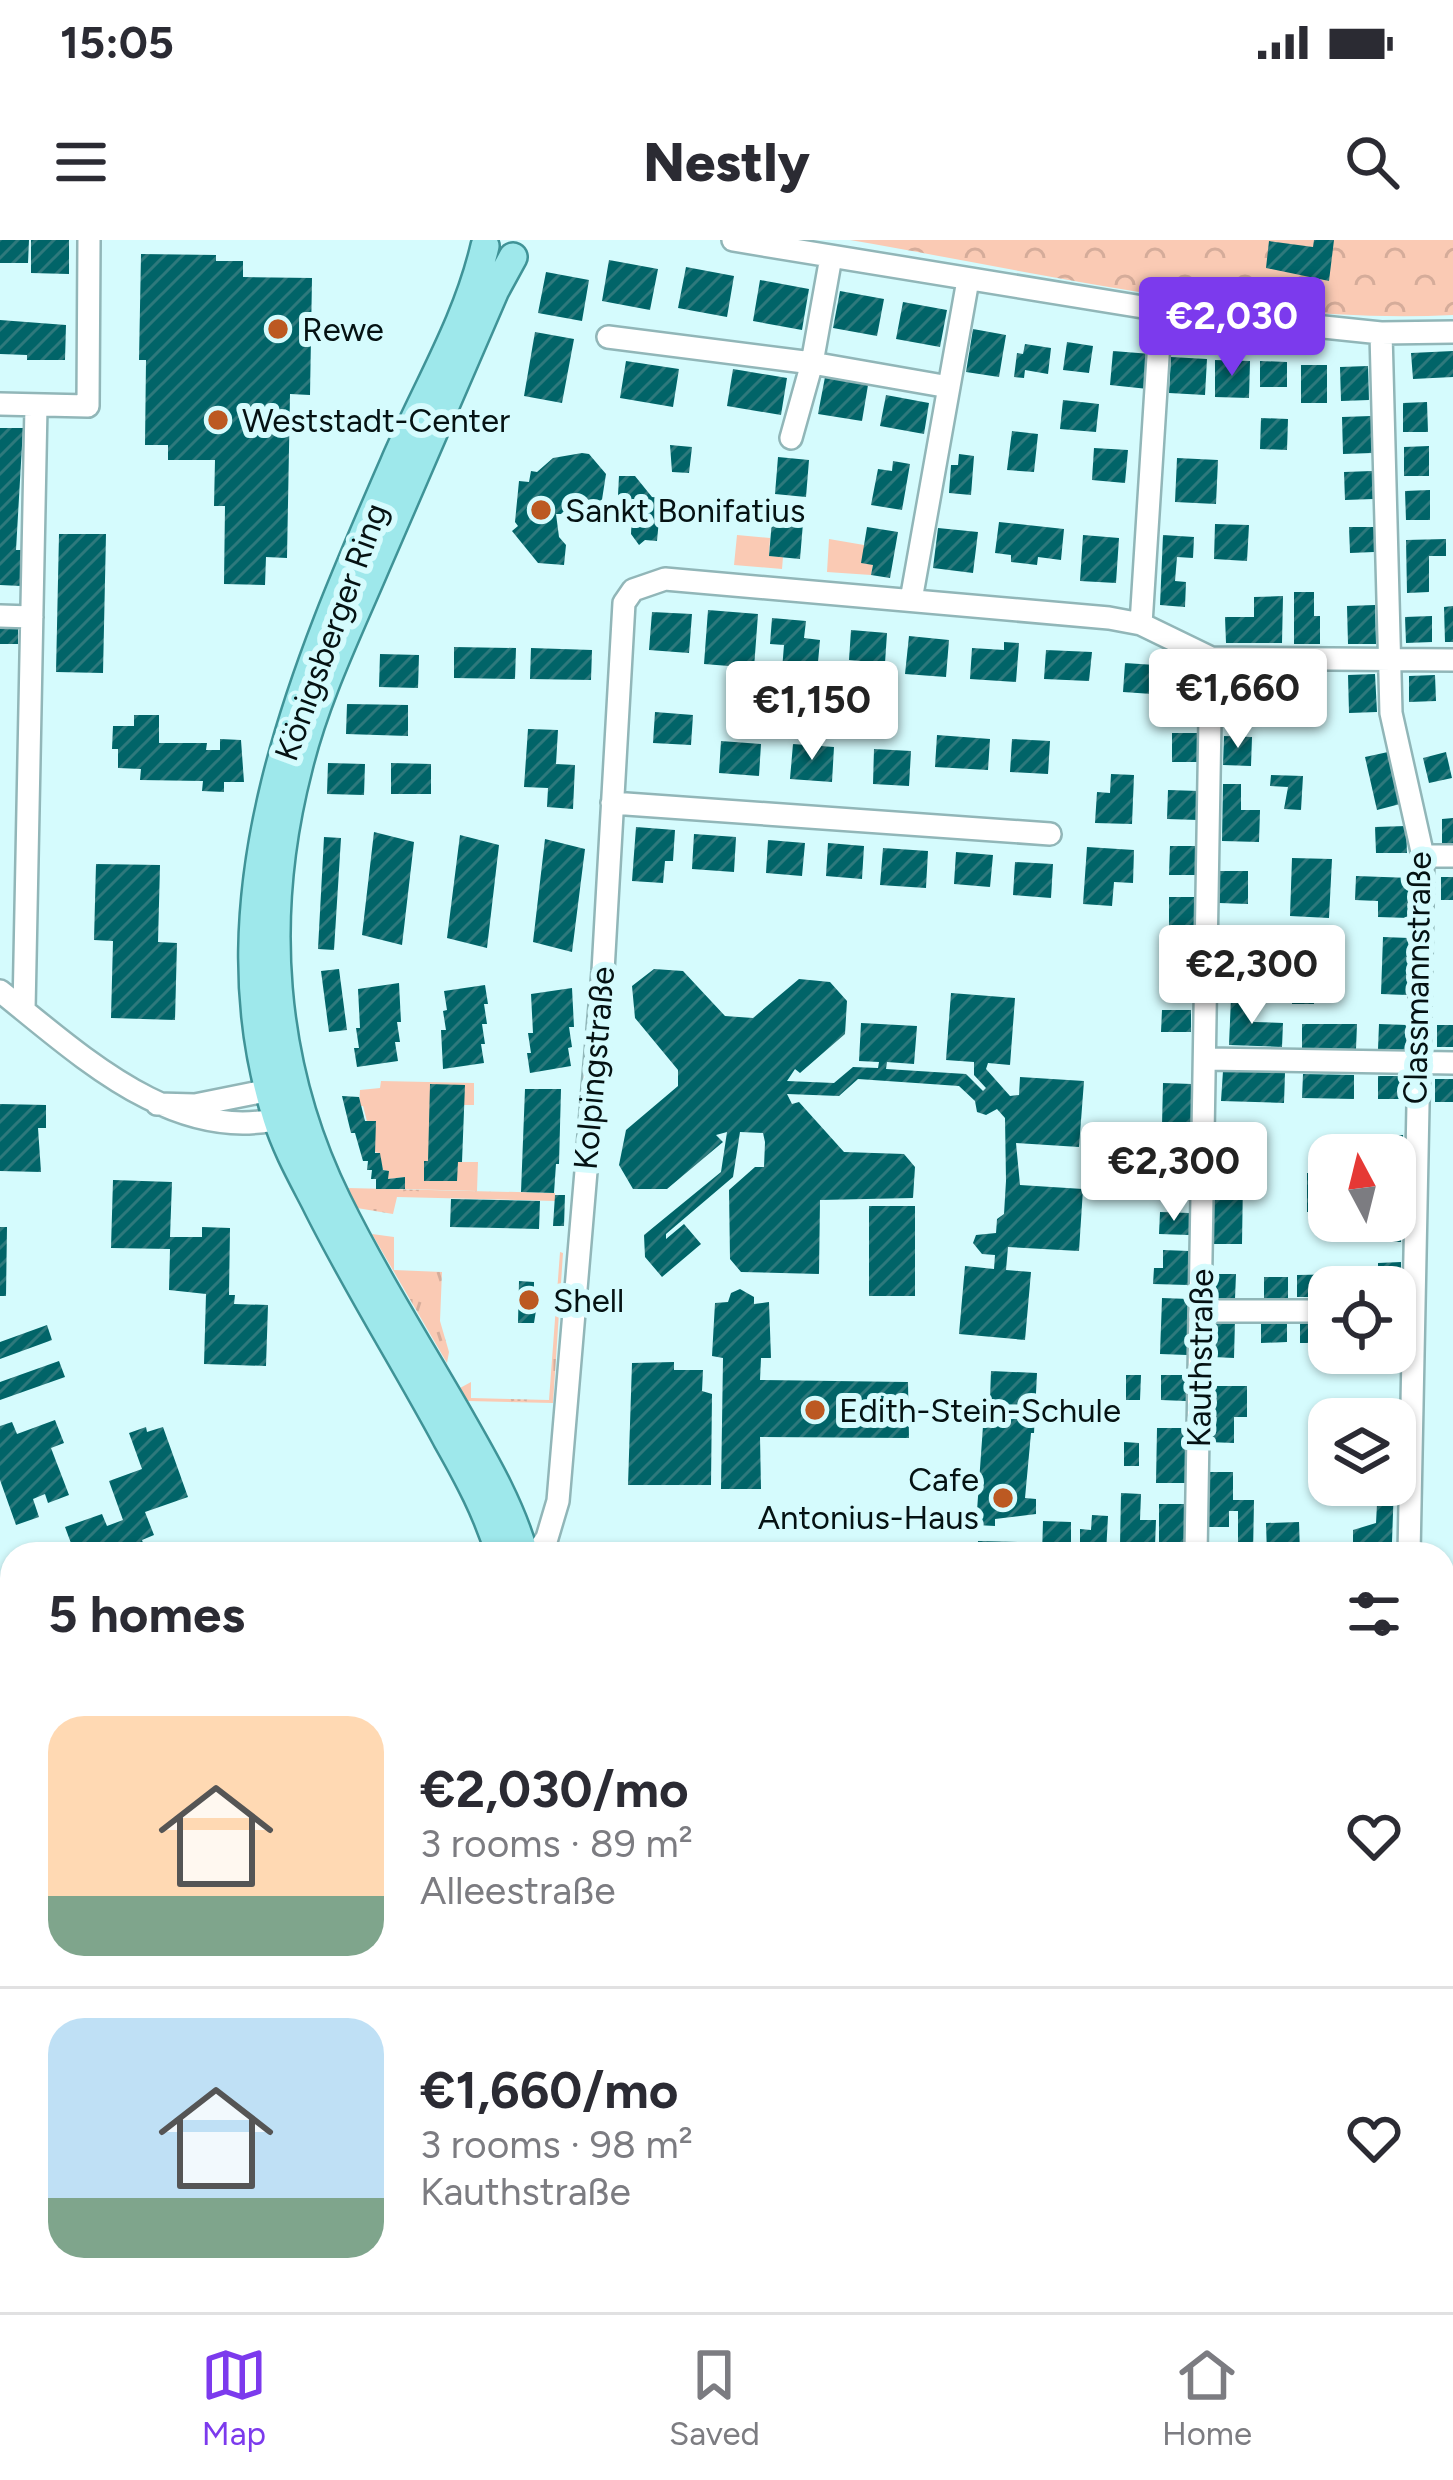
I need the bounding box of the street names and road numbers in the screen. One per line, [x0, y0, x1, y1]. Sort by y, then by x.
street label: Königsberger Ring [266, 498, 396, 766]
street label: Classmannstraße [1395, 851, 1439, 1105]
street label: Kolpingstraße [566, 965, 622, 1171]
street label: Kauthstraße [1179, 1268, 1221, 1448]

